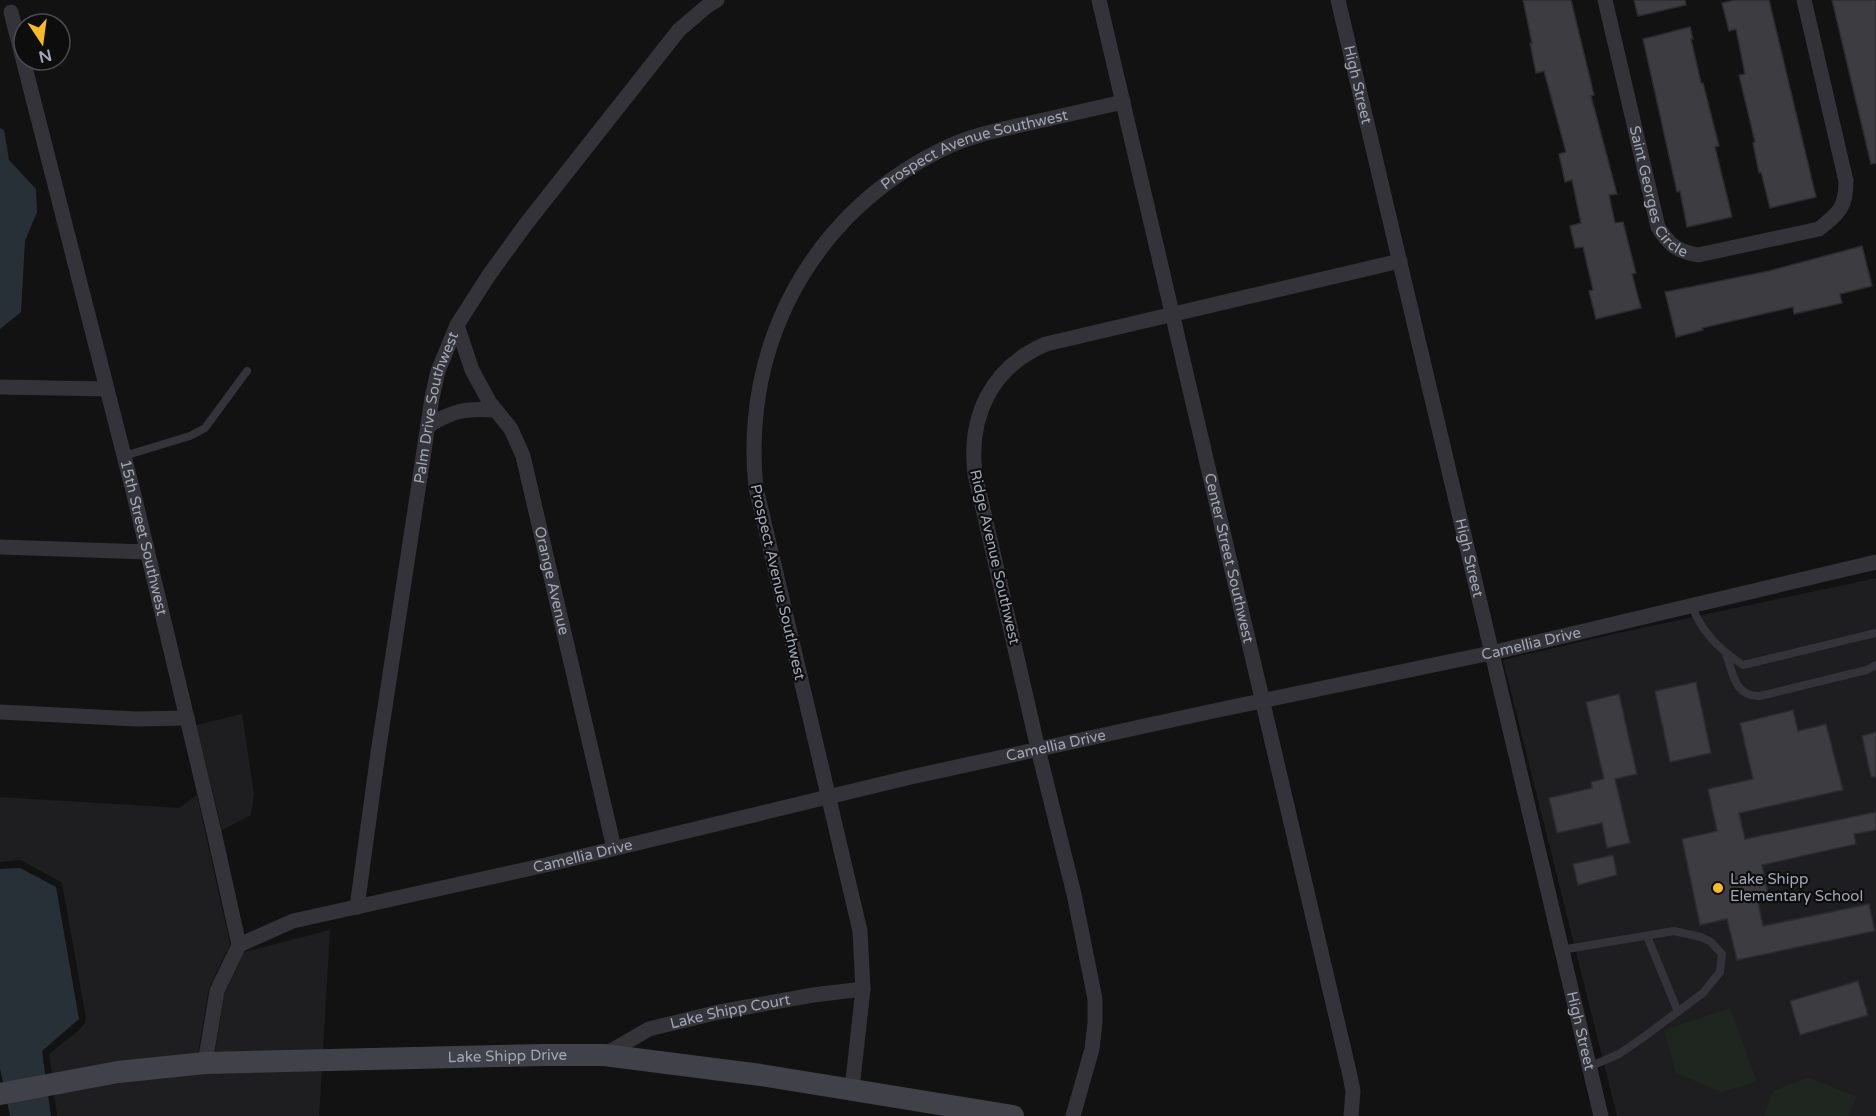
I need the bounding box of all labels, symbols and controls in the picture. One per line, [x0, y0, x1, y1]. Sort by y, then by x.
north arrow [12, 12, 72, 72]
street label: High Street [1340, 43, 1376, 126]
text: N [37, 44, 54, 67]
street label: Prospect Avenue Southwest [877, 106, 1070, 193]
street label: Saint Georges Circle [1626, 124, 1690, 261]
street label: Palm Drive Southwest [410, 329, 462, 485]
street label: 15th Street Southwest [116, 458, 171, 618]
street label: Ridge Avenue Southwest [966, 468, 1024, 646]
street label: Center Street Southwest [1201, 471, 1258, 645]
street label: Prospect Avenue Southwest [747, 482, 809, 682]
street label: High Street [1451, 517, 1487, 599]
street label: Orange Avenue [531, 525, 573, 637]
street label: Camellia Drive [1480, 623, 1583, 664]
street label: Camellia Drive [1004, 726, 1108, 765]
street label: Camellia Drive [531, 835, 634, 877]
place label: Lake Shipp Elementary School [1730, 870, 1863, 905]
marker: Lake Shipp Elementary School [1711, 881, 1725, 895]
street label: Lake Shipp Court [668, 990, 792, 1033]
street label: High Street [1563, 990, 1599, 1072]
street label: Lake Shipp Drive [448, 1046, 567, 1066]

